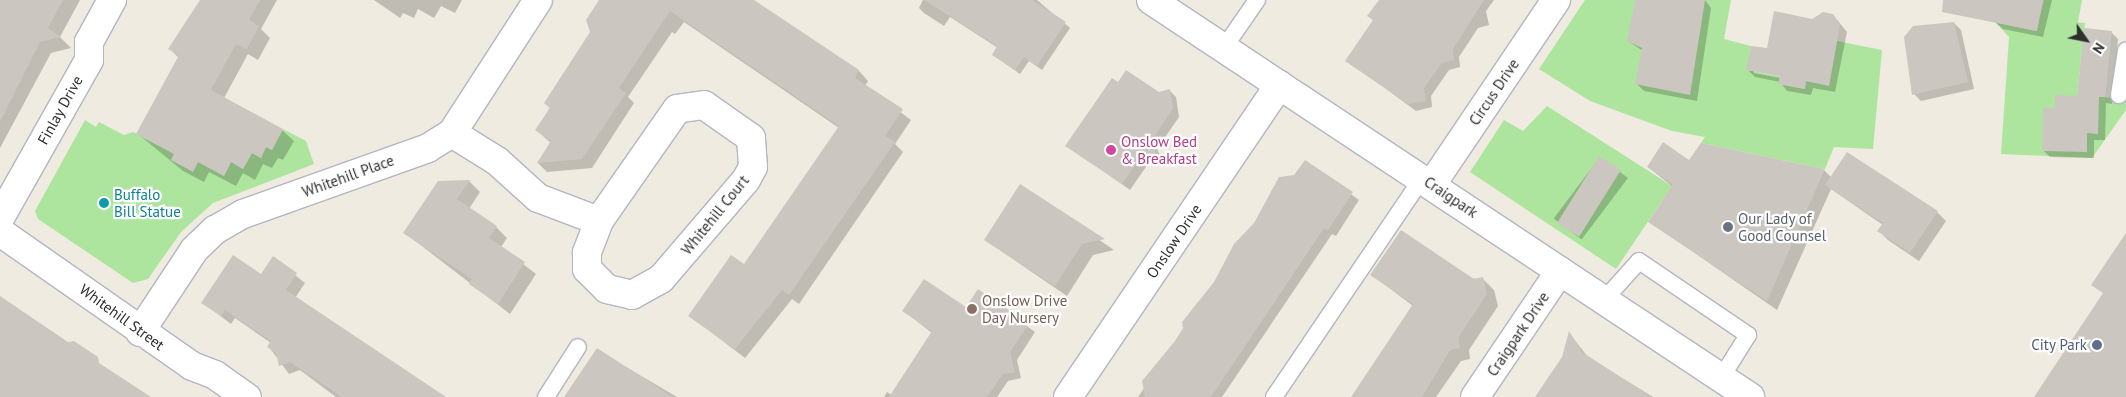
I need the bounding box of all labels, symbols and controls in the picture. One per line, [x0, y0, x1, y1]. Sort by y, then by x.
north arrow [2061, 15, 2111, 65]
text: N [2089, 39, 2109, 57]
street label: Circus Drive [1465, 55, 1523, 129]
street label: Finlay Drive [34, 72, 86, 148]
place label: Onslow Bed & Breakfast [1121, 132, 1198, 167]
marker: Onslow Bed & Breakfast [1105, 144, 1117, 156]
street label: Whitehill Place [300, 151, 396, 201]
street label: Whitehill Court [677, 172, 753, 258]
street label: Craigpark [1421, 173, 1481, 221]
place label: Buffalo Bill Statue [114, 185, 181, 220]
marker: Buffalo Bill Statue [98, 197, 110, 209]
street label: Onslow Drive [1143, 200, 1205, 282]
place label: Our Lady of Good Counsel [1738, 209, 1826, 244]
marker: Our Lady of Good Counsel [1722, 221, 1734, 233]
street label: Whitehill Street [76, 280, 168, 354]
street label: Craigpark Drive [1483, 288, 1553, 380]
place label: Onslow Drive Day Nursery [982, 291, 1068, 326]
marker: Onslow Drive Day Nursery [966, 303, 978, 315]
place label: City Park [2031, 336, 2087, 354]
marker: City Park [2091, 339, 2103, 351]

